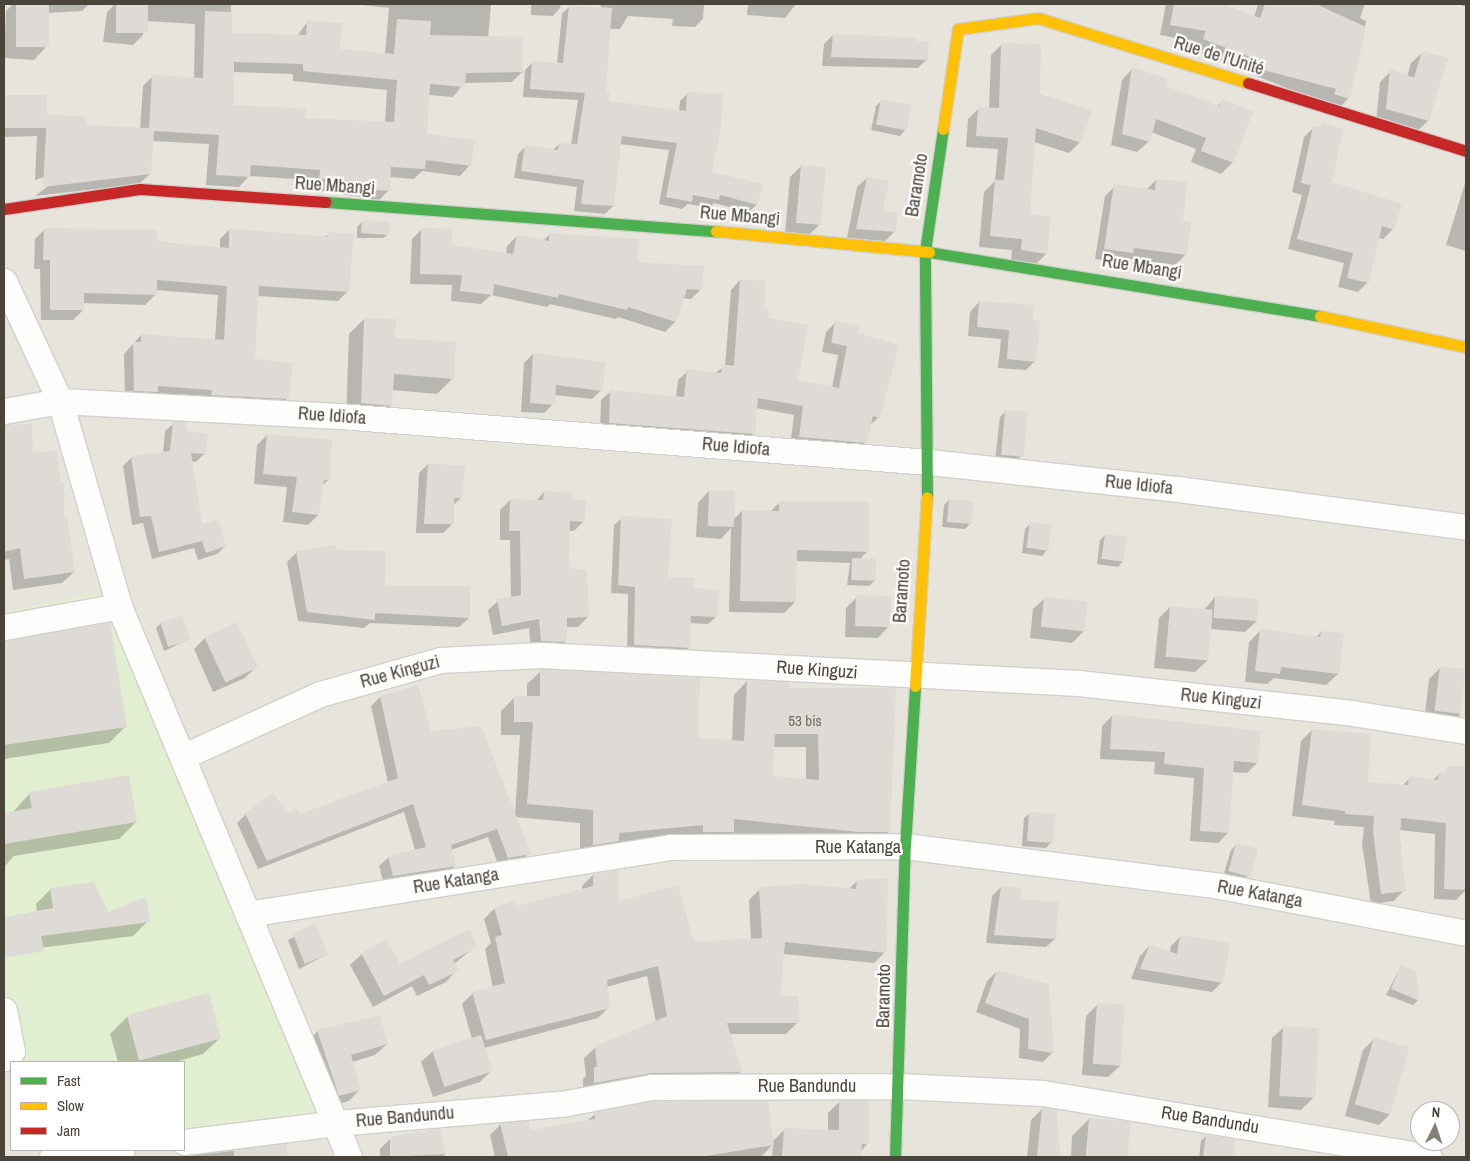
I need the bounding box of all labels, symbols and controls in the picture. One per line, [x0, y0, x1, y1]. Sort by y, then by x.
street label: Rue de l'Unité [1171, 32, 1267, 80]
street label: Baramoto [901, 152, 933, 218]
street label: Rue Mbangi [294, 172, 376, 200]
street label: Rue Mbangi [699, 202, 781, 230]
street label: Rue Mbangi [1101, 250, 1183, 284]
street label: Rue Idiofa [297, 403, 367, 429]
street label: Rue Idiofa [701, 433, 771, 461]
street label: Rue Idiofa [1104, 471, 1174, 499]
street label: Baramoto [889, 558, 915, 624]
street label: Rue Kinguzi [358, 651, 442, 693]
street label: Rue Kinguzi [776, 656, 858, 684]
street label: Rue Kinguzi [1179, 684, 1263, 714]
house number: 53 bis [788, 712, 822, 730]
street label: Rue Katanga [815, 836, 901, 858]
street label: Rue Katanga [412, 864, 500, 898]
street label: Rue Katanga [1216, 876, 1304, 912]
street label: Baramoto [873, 964, 895, 1028]
legend [10, 1061, 185, 1151]
text: Fast [57, 1070, 80, 1091]
street label: Rue Bandundu [758, 1075, 856, 1097]
text: Slow [57, 1095, 84, 1116]
north arrow [1410, 1101, 1460, 1151]
street label: Rue Bandundu [355, 1102, 455, 1132]
street label: Rue Bandundu [1160, 1102, 1260, 1138]
text: N [1431, 1103, 1441, 1121]
text: Jam [57, 1120, 80, 1141]

